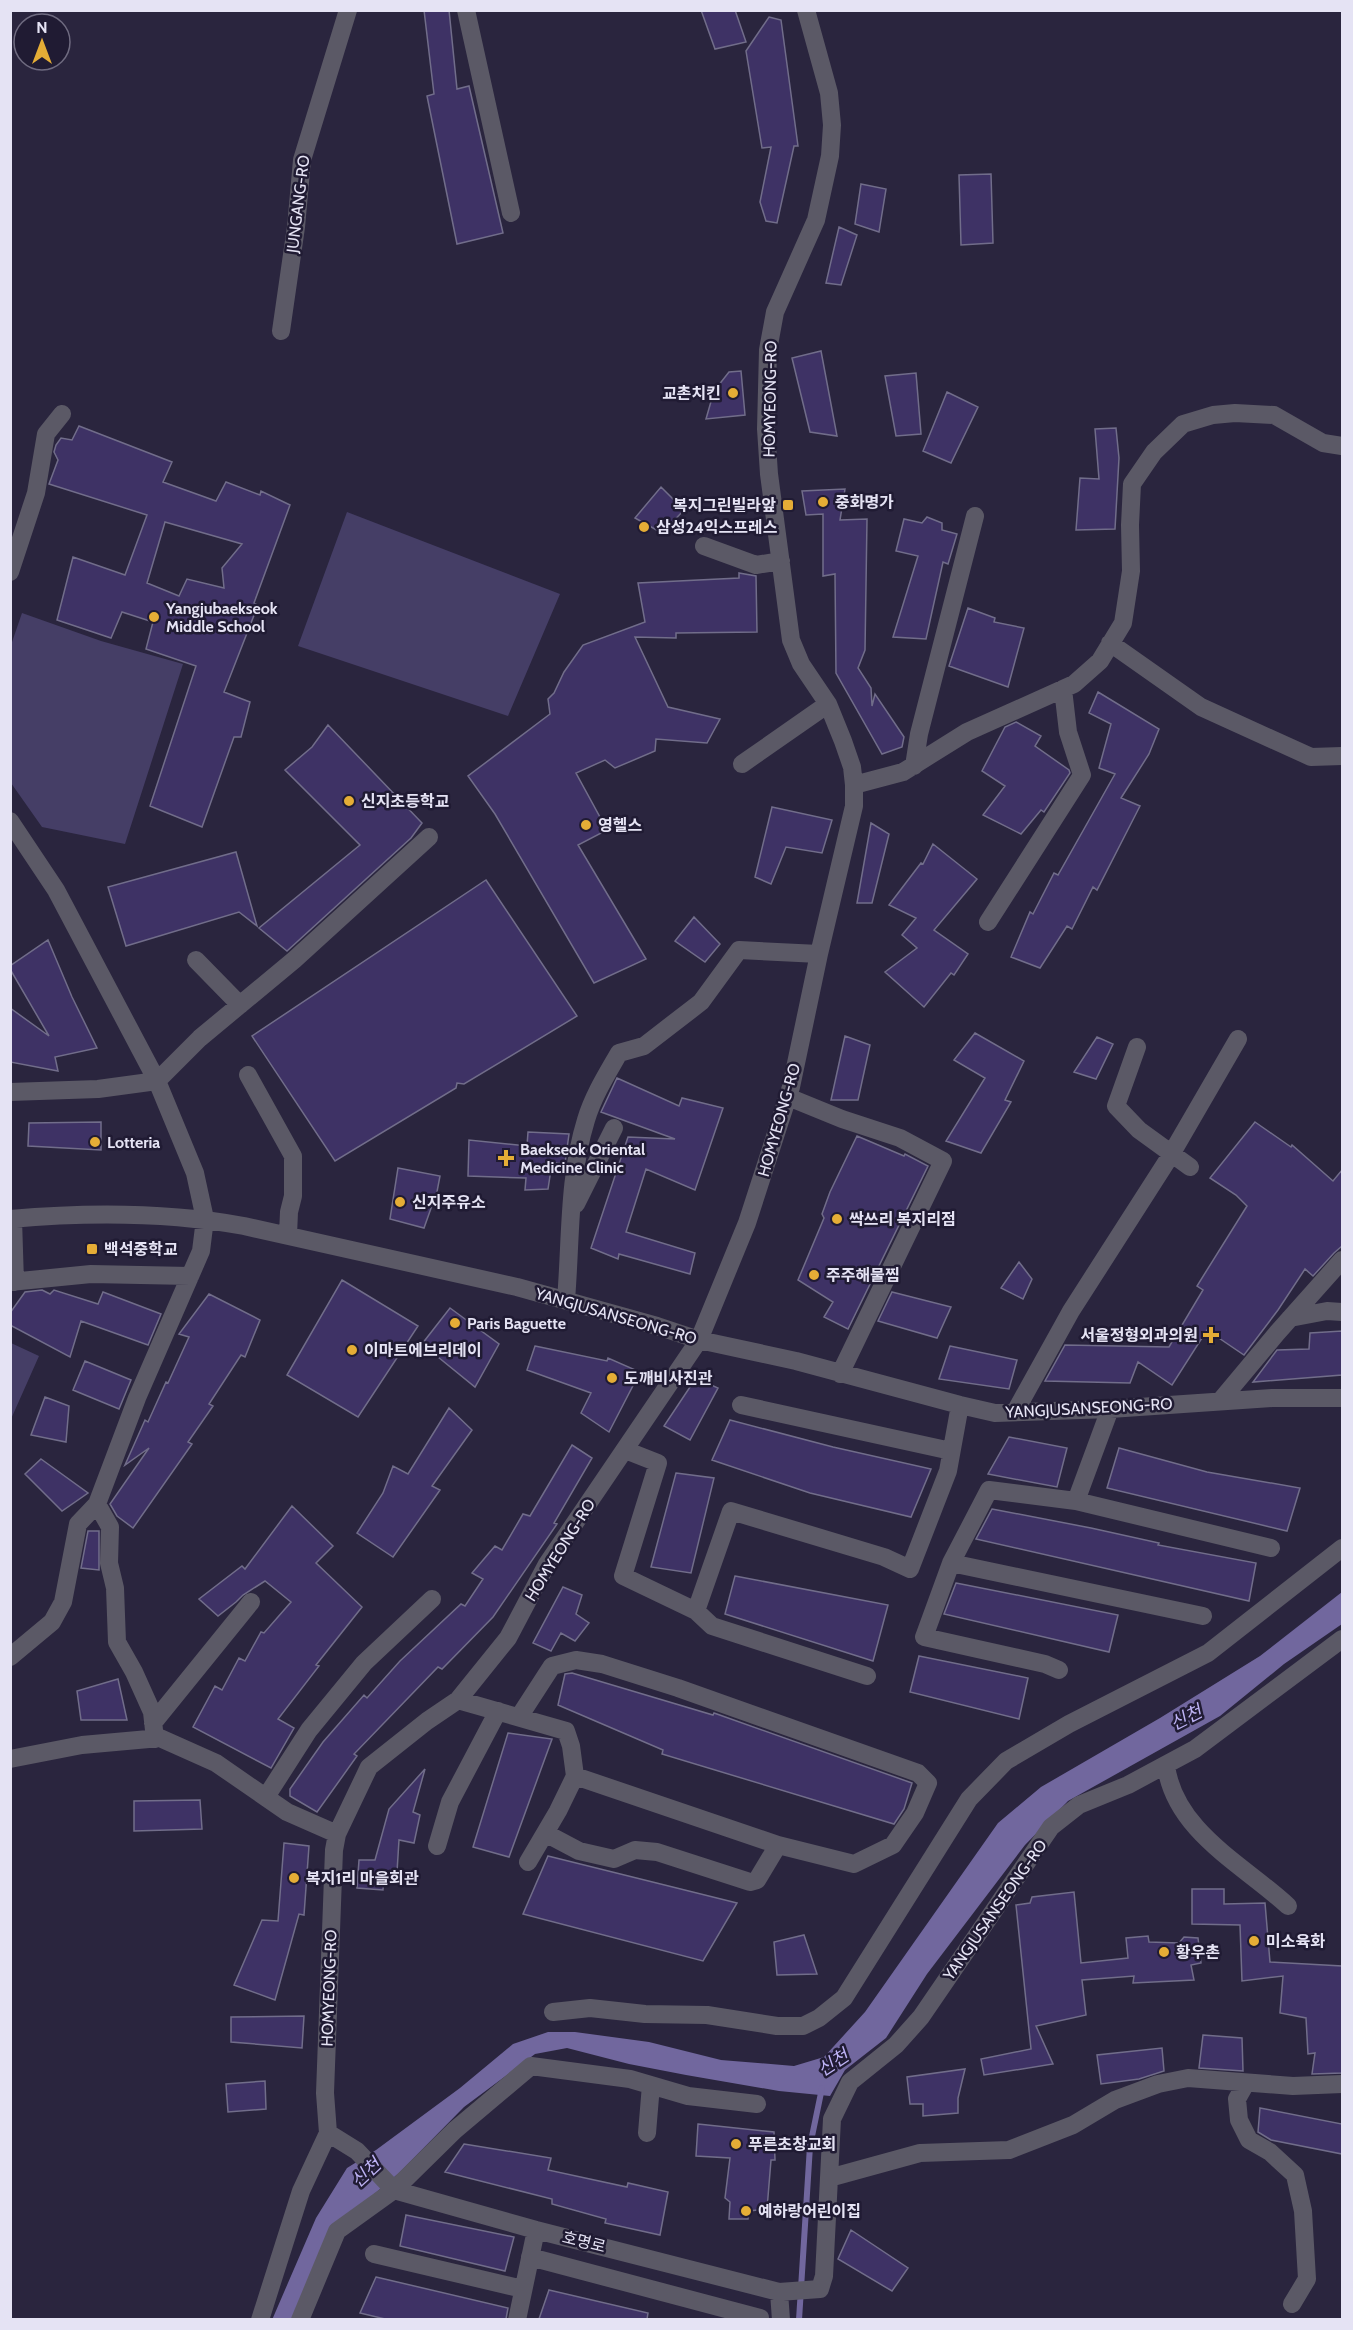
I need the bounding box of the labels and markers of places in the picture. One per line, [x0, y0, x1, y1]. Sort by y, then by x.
place label: 교촌치킨 [662, 384, 721, 403]
marker: 교촌치킨 [726, 386, 740, 400]
place label: 중화명가 [835, 493, 894, 512]
marker: 중화명가 [816, 495, 830, 509]
place label: 복지그린빌라앞 [673, 496, 776, 515]
marker: 복지그린빌라앞 [781, 498, 795, 512]
place label: 삼성24익스프레스 [656, 518, 778, 537]
marker: 삼성24익스프레스 [637, 520, 651, 534]
place label: Yangjubaekseok Middle School [165, 599, 278, 636]
marker: Yangjubaekseok Middle School [147, 610, 161, 624]
place label: 신지초등학교 [361, 792, 450, 811]
marker: 신지초등학교 [342, 794, 356, 808]
place label: 영헬스 [598, 816, 642, 835]
marker: 영헬스 [579, 818, 593, 832]
place label: Lotteria [107, 1133, 160, 1152]
marker: Lotteria [88, 1135, 102, 1149]
place label: Baekseok Oriental Medicine Clinic [520, 1140, 645, 1177]
marker: Baekseok Oriental Medicine Clinic [497, 1149, 515, 1167]
place label: 신지주유소 [412, 1193, 486, 1212]
marker: 신지주유소 [393, 1195, 407, 1209]
place label: 싹쓰리 복지리점 [849, 1210, 956, 1229]
marker: 싹쓰리 복지리점 [830, 1212, 844, 1226]
place label: 백석중학교 [104, 1240, 178, 1259]
marker: 백석중학교 [85, 1242, 99, 1256]
place label: 주주해물찜 [826, 1266, 900, 1285]
marker: 주주해물찜 [807, 1268, 821, 1282]
place label: Paris Baguette [467, 1314, 566, 1333]
marker: Paris Baguette [448, 1316, 462, 1330]
place label: 서울정형외과의원 [1080, 1326, 1198, 1345]
marker: 서울정형외과의원 [1202, 1326, 1220, 1344]
place label: 이마트에브리데이 [364, 1341, 482, 1360]
marker: 이마트에브리데이 [345, 1343, 359, 1357]
place label: 도깨비사진관 [624, 1369, 713, 1388]
marker: 도깨비사진관 [605, 1371, 619, 1385]
place label: 복지1리 마을회관 [306, 1869, 419, 1888]
marker: 복지1리 마을회관 [287, 1871, 301, 1885]
place label: 미소육화 [1266, 1932, 1325, 1951]
marker: 미소육화 [1247, 1934, 1261, 1948]
place label: 황우촌 [1176, 1943, 1220, 1962]
marker: 황우촌 [1157, 1945, 1171, 1959]
place label: 푸른초창교회 [748, 2135, 836, 2154]
marker: 푸른초창교회 [729, 2137, 743, 2151]
place label: 예하랑어린이집 [758, 2202, 861, 2221]
marker: 예하랑어린이집 [739, 2204, 753, 2218]

